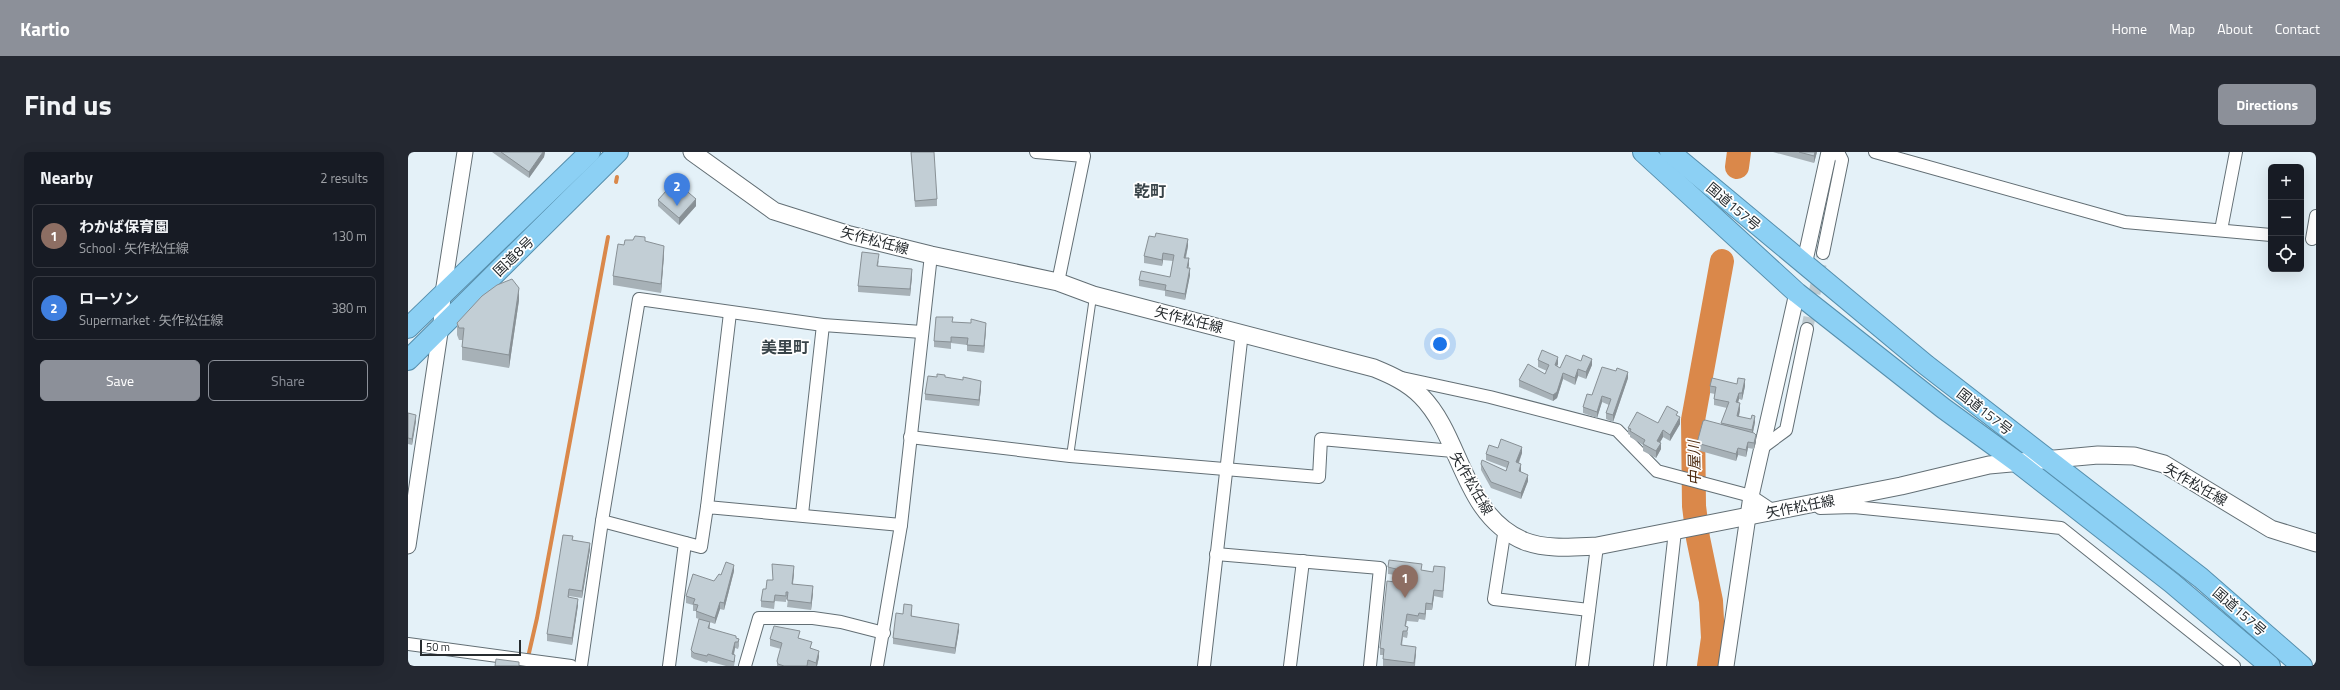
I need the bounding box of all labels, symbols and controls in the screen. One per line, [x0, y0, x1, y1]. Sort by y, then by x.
text: Kartio [20, 14, 70, 43]
text: Home [2112, 18, 2147, 39]
text: Map [2169, 18, 2195, 39]
text: About [2217, 18, 2253, 39]
text: Contact [2275, 18, 2320, 39]
text: Find us [24, 83, 112, 126]
button: Directions [2218, 84, 2316, 125]
map controls [2268, 164, 2304, 272]
button: + [2268, 164, 2304, 200]
text: Nearby [40, 165, 93, 191]
text: 2 results [320, 168, 368, 188]
pin: 2 [664, 173, 690, 206]
street label: 国道157号 [1702, 177, 1766, 235]
district label: 乾町 [1134, 179, 1166, 203]
button: − [2268, 200, 2304, 236]
text: わかば保育園 [79, 215, 169, 238]
street label: 矢作松任線 [838, 221, 912, 259]
text: 1 [50, 226, 58, 246]
text: 130 m [331, 226, 367, 246]
street label: 国道8号 [488, 231, 538, 281]
button: locate [2268, 236, 2304, 272]
text: School · 矢作松任線 [79, 238, 189, 258]
text: ローソン [79, 287, 139, 310]
text: 2 [50, 298, 58, 318]
text: 380 m [331, 298, 367, 318]
street label: 矢作松任線 [1152, 300, 1226, 338]
text: Supermarket · 矢作松任線 [79, 310, 223, 330]
your location [1430, 334, 1450, 354]
district label: 美里町 [761, 335, 809, 359]
button: Save [40, 360, 200, 401]
button: Share [208, 360, 368, 401]
street label: 国道157号 [1953, 383, 2017, 439]
water label: 中屋川 [1682, 438, 1706, 486]
street label: 矢作松任線 [1445, 447, 1499, 519]
street label: 矢作松任線 [2160, 457, 2232, 511]
street label: 矢作松任線 [1764, 489, 1836, 523]
pin: 1 [1392, 565, 1418, 598]
street label: 国道157号 [2208, 582, 2272, 640]
scale bar [420, 638, 521, 657]
text: 50 m [426, 639, 450, 655]

